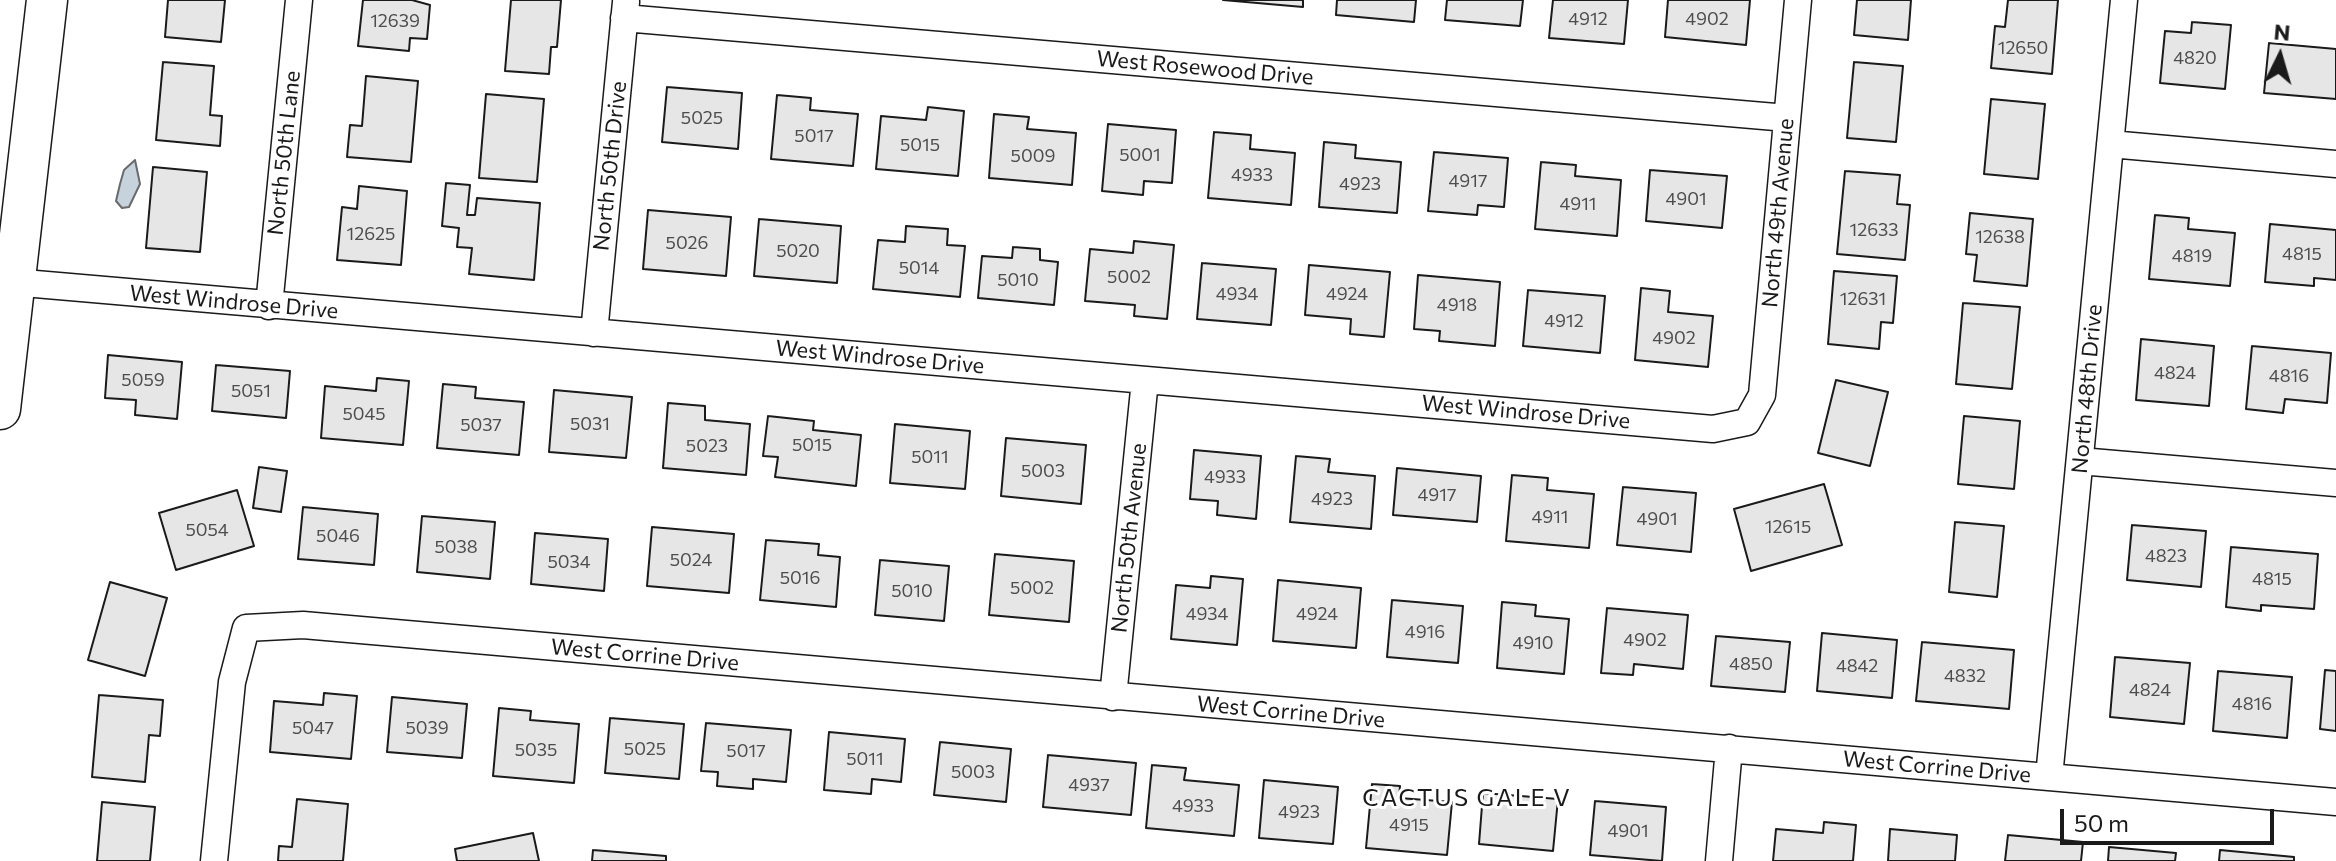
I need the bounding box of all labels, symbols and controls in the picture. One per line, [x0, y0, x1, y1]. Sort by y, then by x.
house number: 4912 [1568, 8, 1608, 30]
house number: 4902 [1685, 8, 1729, 30]
house number: 12639 [370, 10, 420, 32]
north arrow [2240, 16, 2320, 96]
text: N [2273, 17, 2292, 46]
house number: 12650 [1998, 37, 2048, 59]
street label: West Rosewood Drive [1095, 45, 1315, 91]
house number: 4820 [2173, 47, 2217, 69]
street label: North 50th Lane [262, 69, 306, 237]
street label: North 50th Drive [588, 80, 632, 252]
house number: 5025 [681, 107, 723, 129]
street label: North 49th Avenue [1757, 117, 1799, 309]
house number: 5017 [794, 125, 834, 147]
house number: 5015 [900, 134, 940, 156]
house number: 5001 [1119, 144, 1161, 166]
house number: 5009 [1011, 145, 1055, 167]
house number: 4933 [1231, 164, 1273, 186]
house number: 4917 [1449, 170, 1487, 192]
house number: 4923 [1339, 173, 1381, 195]
house number: 4901 [1665, 188, 1707, 210]
house number: 4911 [1559, 193, 1597, 215]
house number: 12633 [1850, 219, 1898, 241]
house number: 12625 [347, 223, 395, 245]
house number: 12638 [1975, 226, 2025, 248]
house number: 5026 [666, 232, 708, 254]
house number: 5020 [776, 240, 820, 262]
house number: 4815 [2282, 243, 2322, 265]
house number: 4819 [2172, 245, 2212, 267]
house number: 5014 [899, 257, 939, 279]
house number: 5002 [1107, 266, 1151, 288]
house number: 5010 [997, 269, 1039, 291]
street label: West Windrose Drive [129, 280, 339, 324]
house number: 4934 [1216, 283, 1258, 305]
house number: 4924 [1326, 283, 1368, 305]
house number: 12631 [1840, 288, 1886, 310]
house number: 4918 [1437, 294, 1477, 316]
street label: North 48th Drive [2066, 303, 2108, 475]
house number: 4912 [1544, 310, 1584, 332]
house number: 4902 [1652, 327, 1696, 349]
street label: West Windrose Drive [775, 335, 985, 379]
house number: 4824 [2154, 362, 2196, 384]
house number: 4816 [2269, 365, 2309, 387]
house number: 5059 [121, 369, 165, 391]
house number: 5051 [231, 380, 271, 402]
street label: West Windrose Drive [1421, 390, 1631, 434]
house number: 5045 [342, 403, 386, 425]
house number: 5031 [570, 413, 610, 435]
house number: 5037 [460, 414, 502, 436]
house number: 5015 [792, 434, 832, 456]
house number: 5023 [686, 435, 728, 457]
street label: North 50th Avenue [1106, 442, 1152, 634]
house number: 5011 [911, 446, 949, 468]
house number: 5003 [1021, 460, 1065, 482]
house number: 4933 [1204, 466, 1246, 488]
house number: 4917 [1418, 484, 1456, 506]
house number: 4923 [1311, 488, 1353, 510]
house number: 4911 [1531, 506, 1569, 528]
house number: 4901 [1636, 508, 1678, 530]
house number: 12615 [1765, 516, 1811, 538]
house number: 5054 [185, 519, 229, 541]
house number: 5046 [316, 525, 360, 547]
house number: 5038 [434, 536, 478, 558]
house number: 4823 [2145, 545, 2187, 567]
house number: 5024 [670, 549, 712, 571]
house number: 5034 [547, 551, 591, 573]
house number: 5016 [780, 567, 820, 589]
house number: 4815 [2252, 568, 2292, 590]
house number: 5002 [1010, 577, 1054, 599]
house number: 5010 [891, 580, 933, 602]
house number: 4934 [1186, 603, 1228, 625]
house number: 4924 [1296, 603, 1338, 625]
house number: 4916 [1405, 621, 1445, 643]
house number: 4902 [1623, 629, 1667, 651]
house number: 4910 [1512, 632, 1554, 654]
street label: West Corrine Drive [550, 634, 740, 676]
house number: 4850 [1729, 653, 1773, 675]
house number: 4842 [1836, 655, 1878, 677]
house number: 4832 [1944, 665, 1986, 687]
house number: 4824 [2129, 679, 2171, 701]
street label: West Corrine Drive [1196, 691, 1386, 733]
house number: 4816 [2232, 693, 2272, 715]
house number: 5047 [292, 717, 334, 739]
house number: 5039 [405, 717, 449, 739]
house number: 5025 [624, 738, 666, 760]
house number: 5035 [515, 739, 557, 761]
house number: 5017 [726, 740, 766, 762]
street label: West Corrine Drive [1842, 746, 2032, 788]
house number: 5011 [846, 748, 884, 770]
house number: 5003 [951, 761, 995, 783]
house number: 4937 [1068, 774, 1110, 796]
district label: CACTUS GALE V [1362, 784, 1572, 812]
scale bar [2064, 793, 2278, 843]
house number: 4933 [1172, 795, 1214, 817]
house number: 4923 [1278, 801, 1320, 823]
text: 50 m [2074, 808, 2129, 837]
house number: 4915 [1389, 814, 1429, 836]
house number: 4901 [1607, 820, 1649, 842]

